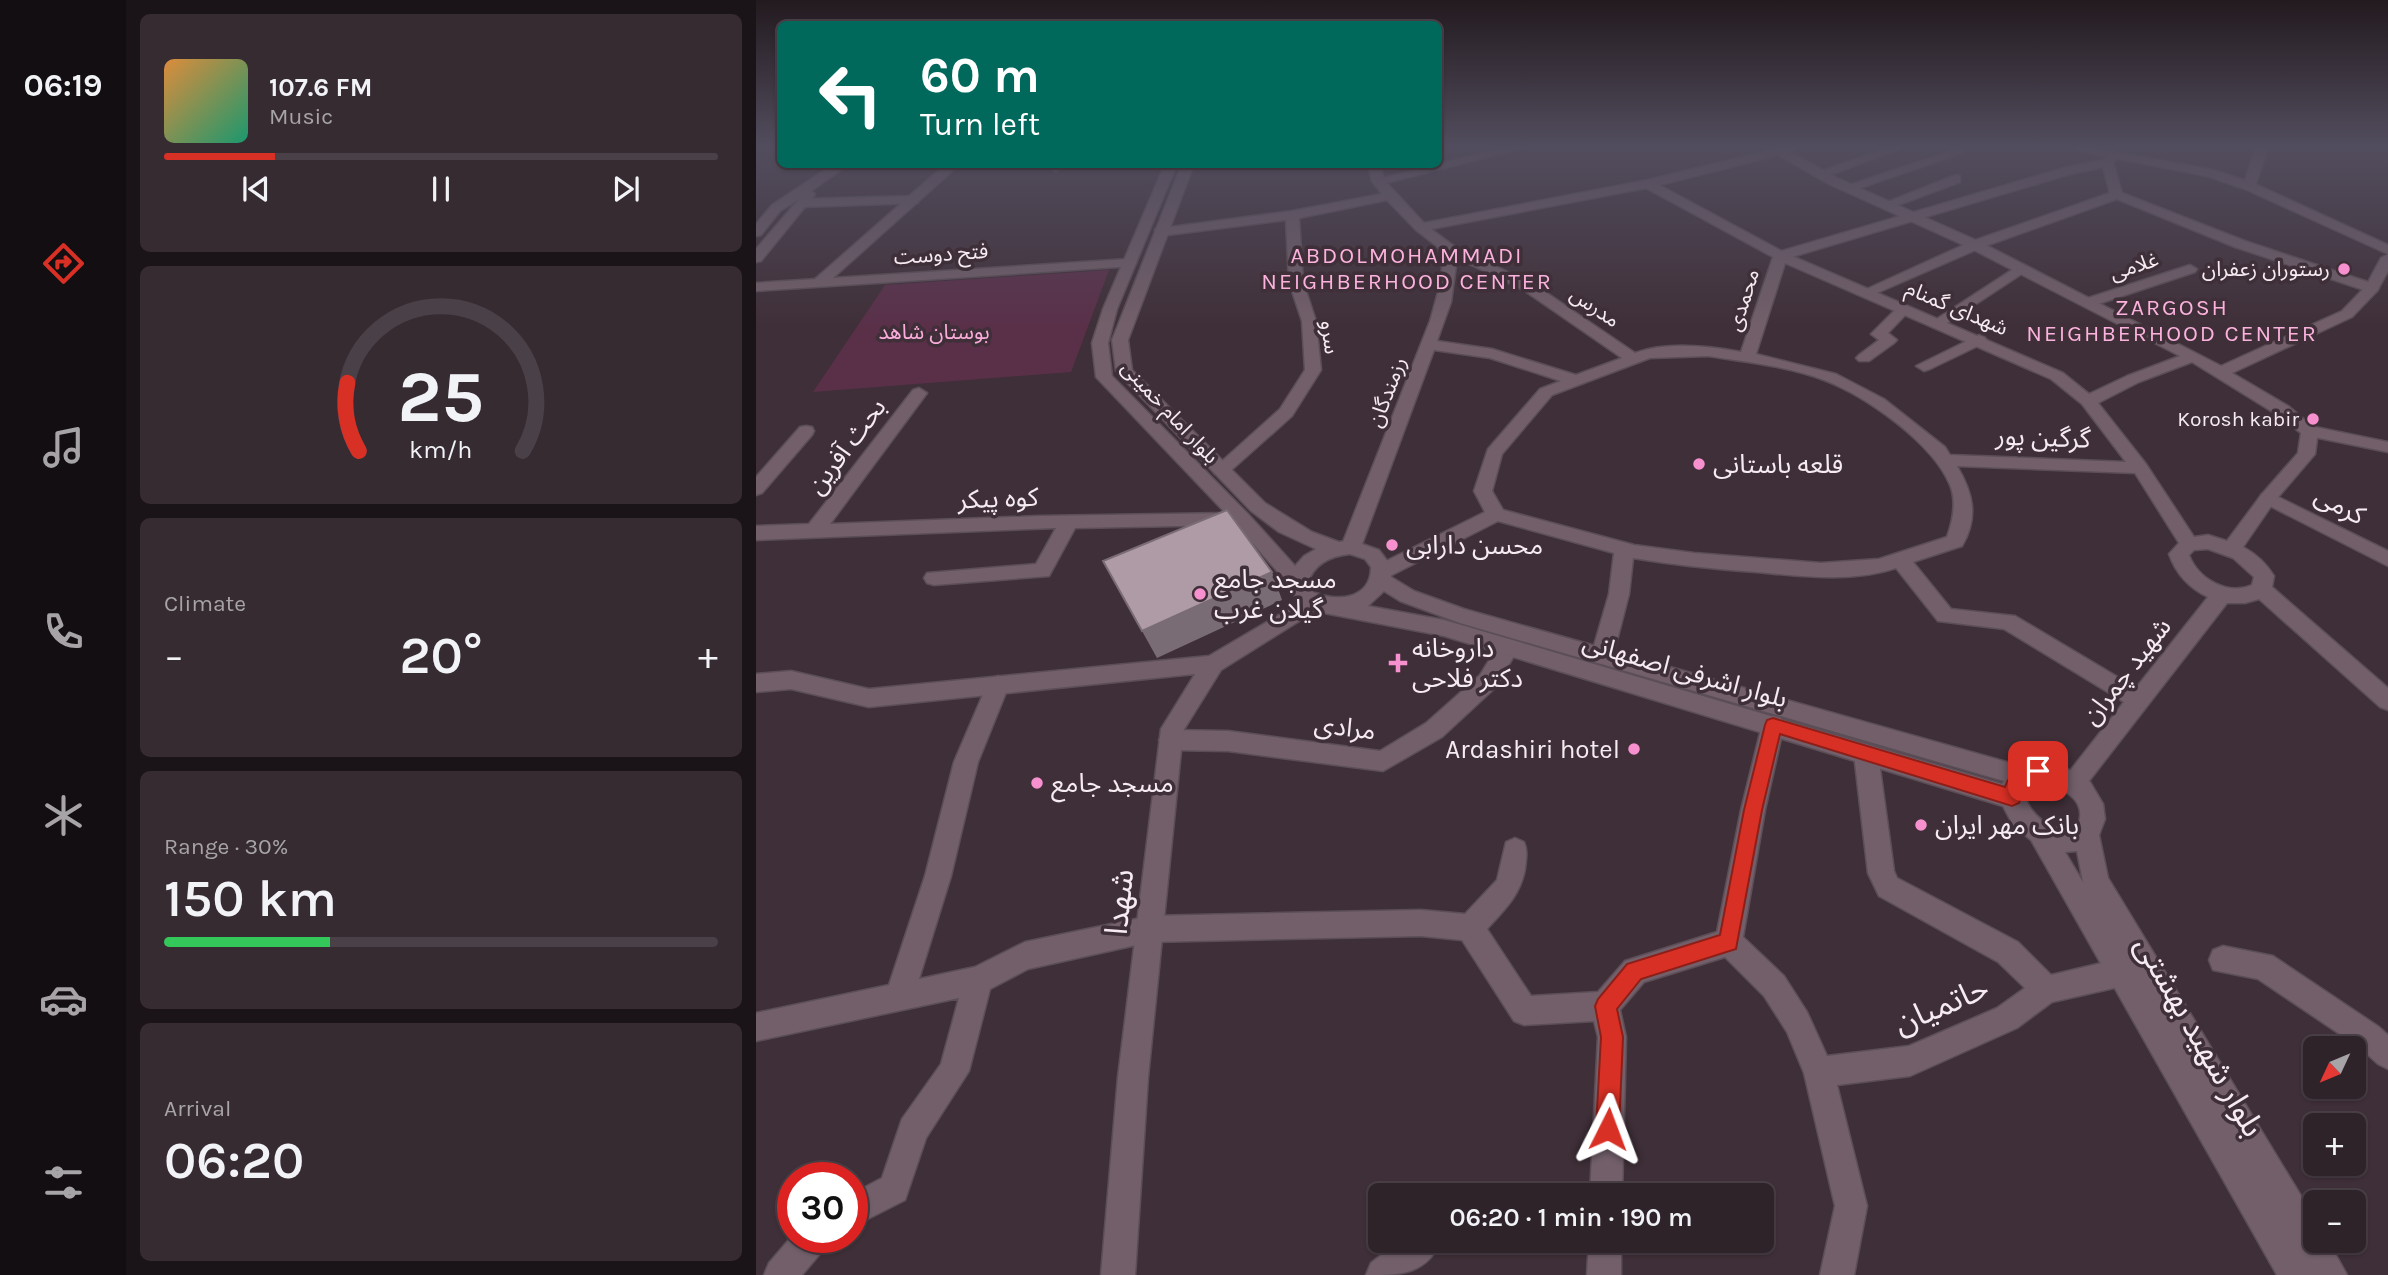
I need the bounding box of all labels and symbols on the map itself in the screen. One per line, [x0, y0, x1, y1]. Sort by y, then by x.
street label: فتح دوست [893, 239, 989, 272]
district label: ABDOLMOHAMMADI NEIGHBERHOOD CENTER [1261, 242, 1553, 295]
street label: غلامی [2107, 247, 2161, 285]
place label: رستوران زعفران [2202, 257, 2330, 281]
marker: رستوران زعفران [2336, 261, 2352, 277]
street label: محمدی [1722, 266, 1764, 334]
street label: شهدای گمنام [1901, 276, 2012, 344]
street label: مدرس [1566, 282, 1624, 332]
district label: ZARGOSH NEIGHBERHOOD CENTER [2026, 294, 2318, 347]
street label: سرو [1316, 319, 1344, 355]
park label: بوستان شاهد [878, 320, 990, 344]
street label: رزمندگان [1363, 354, 1411, 430]
street label: بلوار امام خمینی [1113, 356, 1224, 471]
street label: بحث آفرین [800, 392, 893, 500]
place label: Korosh kabir [2177, 407, 2299, 431]
marker: Korosh kabir [2305, 411, 2321, 427]
street label: گرگین پور [1994, 420, 2091, 456]
place label: قلعه باستانی [1713, 449, 1843, 480]
marker: قلعه باستانی [1691, 456, 1707, 472]
street label: کرمی [2309, 480, 2371, 531]
street label: کوه پیکر [956, 482, 1039, 517]
place label: محسن دارابی [1406, 530, 1543, 561]
marker: محسن دارابی [1384, 537, 1400, 553]
place label: مسجد جامع گیلان غرب [1214, 564, 1337, 625]
marker: مسجد جامع گیلان غرب [1192, 586, 1208, 602]
street label: شهید چمران [2075, 612, 2179, 732]
street label: بلوار اشرفی اصفهانی [1579, 626, 1791, 715]
place label: داروخانه دکتر فلاحی [1412, 633, 1523, 694]
marker: داروخانه دکتر فلاحی [1390, 655, 1406, 671]
street label: مرادی [1312, 708, 1377, 747]
place label: Ardashiri hotel [1445, 734, 1620, 765]
marker: Ardashiri hotel [1626, 741, 1642, 757]
pin [2008, 741, 2068, 801]
place label: مسجد جامع [1051, 768, 1174, 803]
marker: مسجد جامع [1029, 775, 1045, 791]
place label: بانک مهر ایران [1935, 810, 2079, 841]
marker: بانک مهر ایران [1913, 817, 1929, 833]
street label: شهدا [1098, 867, 1141, 937]
street label: بلوار شهید بهشتی [2127, 929, 2272, 1143]
street label: حاتمیان [1888, 969, 1994, 1042]
north arrow [2303, 1036, 2366, 1099]
position arrow [1571, 1092, 1645, 1166]
speed limit sign: 30 [777, 1162, 868, 1253]

